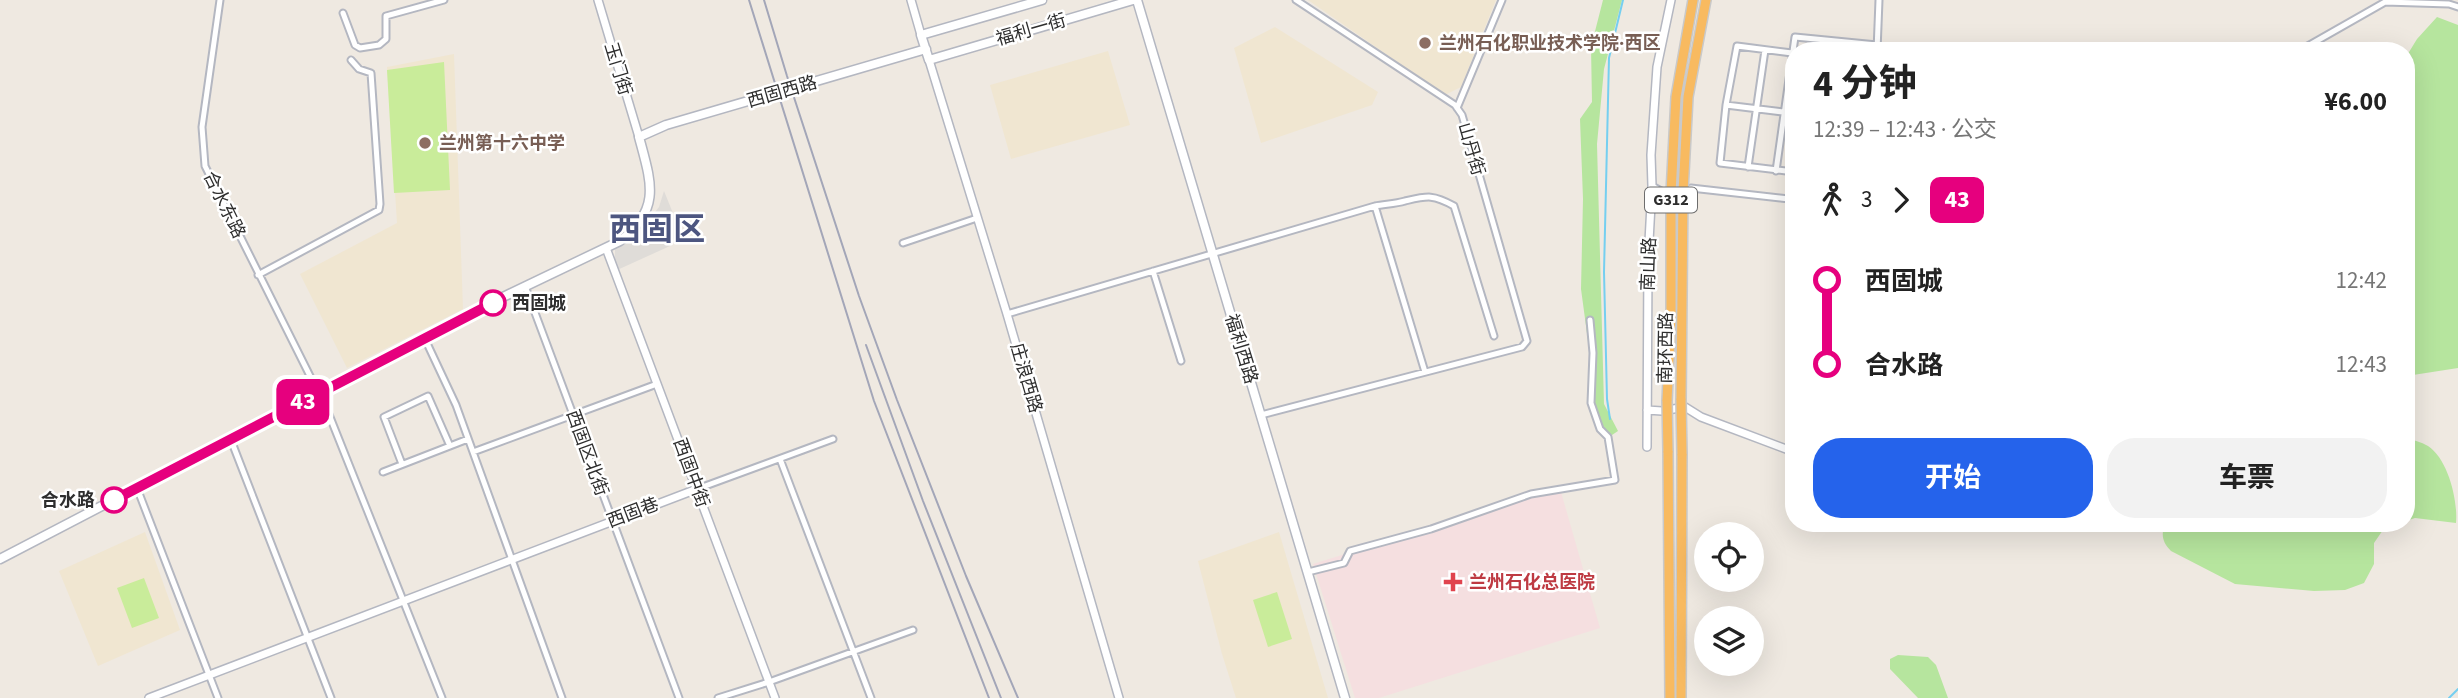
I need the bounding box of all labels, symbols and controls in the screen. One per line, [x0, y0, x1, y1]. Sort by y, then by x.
street label: 福利一街 [993, 8, 1069, 52]
place label: 兰州石化职业技术学院·西区 [1439, 31, 1660, 56]
marker: 兰州石化职业技术学院·西区 [1417, 35, 1433, 51]
street label: 玉门街 [598, 40, 638, 98]
text: 4 分钟 [1813, 57, 1917, 111]
street label: 西固西路 [744, 70, 820, 114]
text: ¥6.00 [2324, 83, 2387, 120]
text: 12:39 – 12:43 · 公交 [1813, 113, 1997, 146]
street label: 山丹街 [1452, 120, 1490, 178]
place label: 兰州第十六中学 [439, 131, 565, 156]
marker: 兰州第十六中学 [417, 135, 433, 151]
street label: 合水东路 [197, 167, 251, 243]
icon: walk [1813, 181, 1851, 219]
icon: forward [1882, 181, 1920, 219]
text: 43 [1944, 182, 1970, 217]
text: 3 [1861, 183, 1872, 216]
road number: G312 [1645, 188, 1697, 212]
district label: 西固区 [609, 207, 705, 253]
street label: 南山路 [1636, 237, 1662, 291]
text: 西固城 [1865, 263, 1943, 300]
text: 12:42 [2336, 264, 2387, 297]
marker: 西固城 [480, 290, 506, 316]
place label: 西固城 [512, 291, 566, 316]
street label: 福利西路 [1219, 311, 1263, 387]
street label: 南环西路 [1653, 312, 1679, 384]
street label: 庄浪西路 [1004, 340, 1048, 416]
text: 合水路 [1865, 347, 1943, 384]
text: 12:43 [2336, 348, 2387, 381]
line badge: 43 [272, 379, 334, 425]
text: 43 [290, 384, 316, 419]
street label: 西固区北街 [560, 406, 614, 500]
street label: 西固中街 [667, 435, 715, 511]
button: 开始 [1813, 438, 2093, 518]
button: 车票 [2107, 438, 2387, 518]
marker: 合水路 [101, 487, 127, 513]
place label: 合水路 [41, 488, 95, 513]
street label: 西固巷 [603, 492, 663, 534]
map controls [1694, 522, 1764, 676]
button: locate [1694, 522, 1764, 592]
place label: 兰州石化总医院 [1469, 570, 1595, 595]
marker: 兰州石化总医院 [1443, 572, 1463, 592]
button: layers [1694, 606, 1764, 676]

